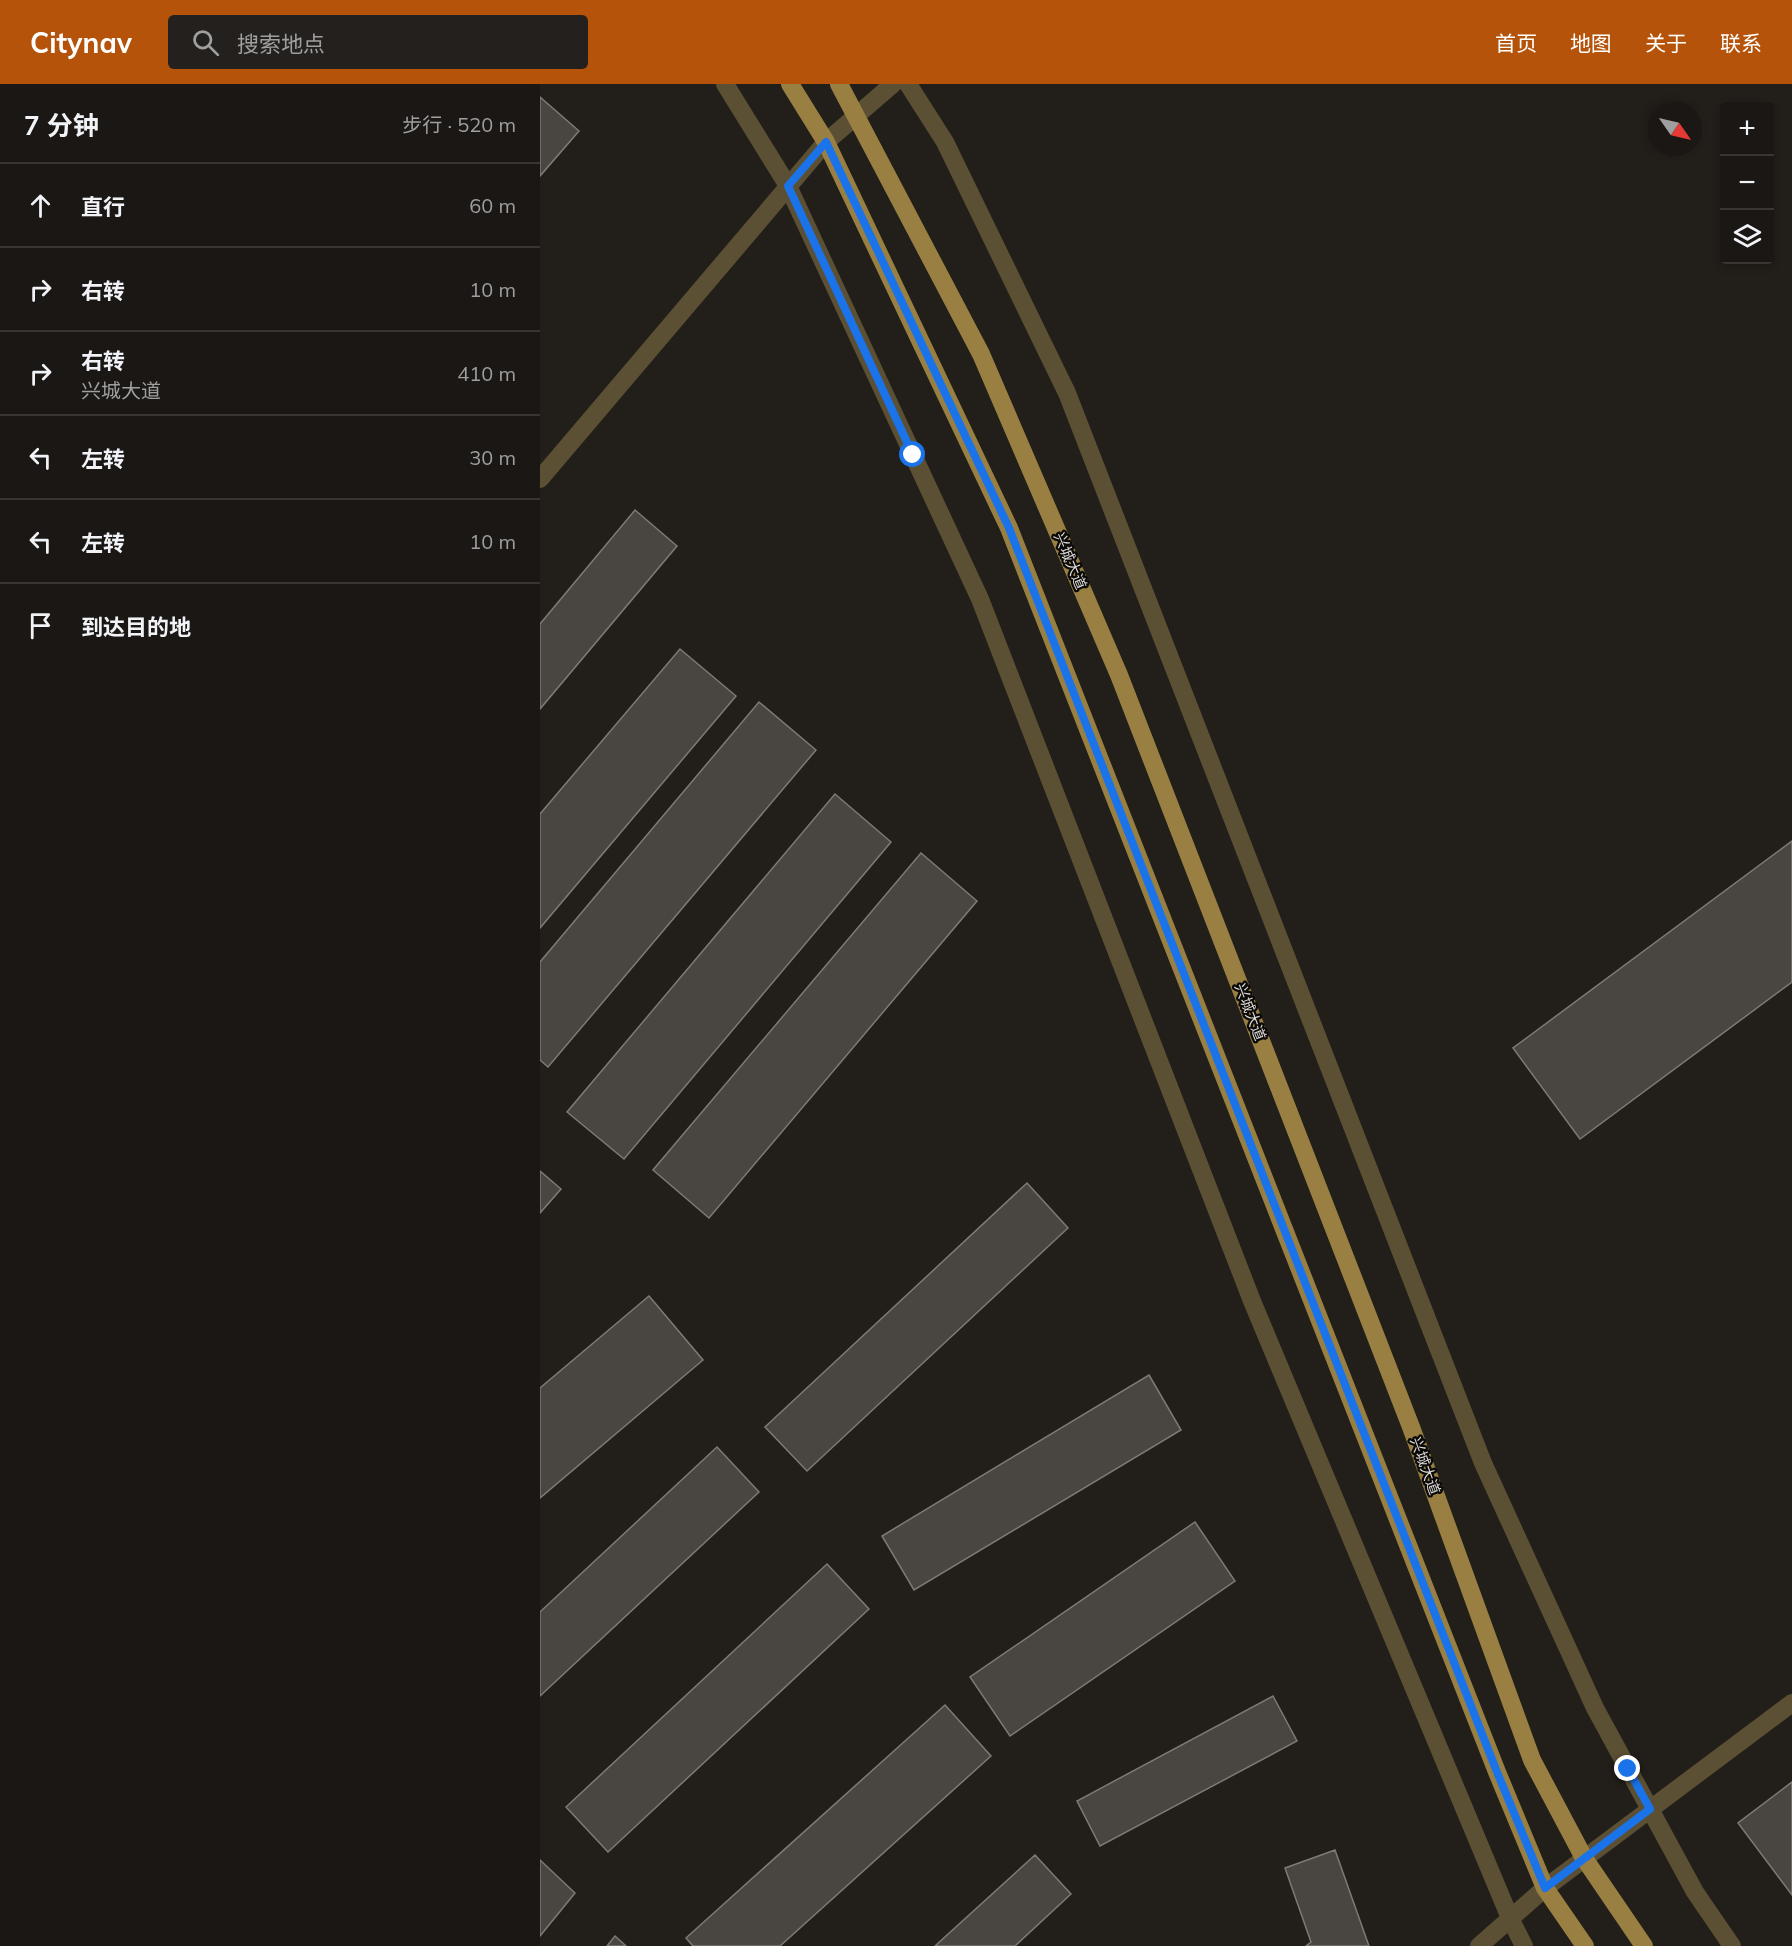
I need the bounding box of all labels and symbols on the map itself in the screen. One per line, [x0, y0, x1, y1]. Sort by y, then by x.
north arrow [1648, 102, 1702, 156]
route start [899, 441, 925, 467]
street label: 兴城大道 [1050, 529, 1091, 592]
street label: 兴城大道 [1231, 980, 1270, 1043]
street label: 兴城大道 [1406, 1434, 1445, 1497]
route end [1614, 1755, 1640, 1781]

